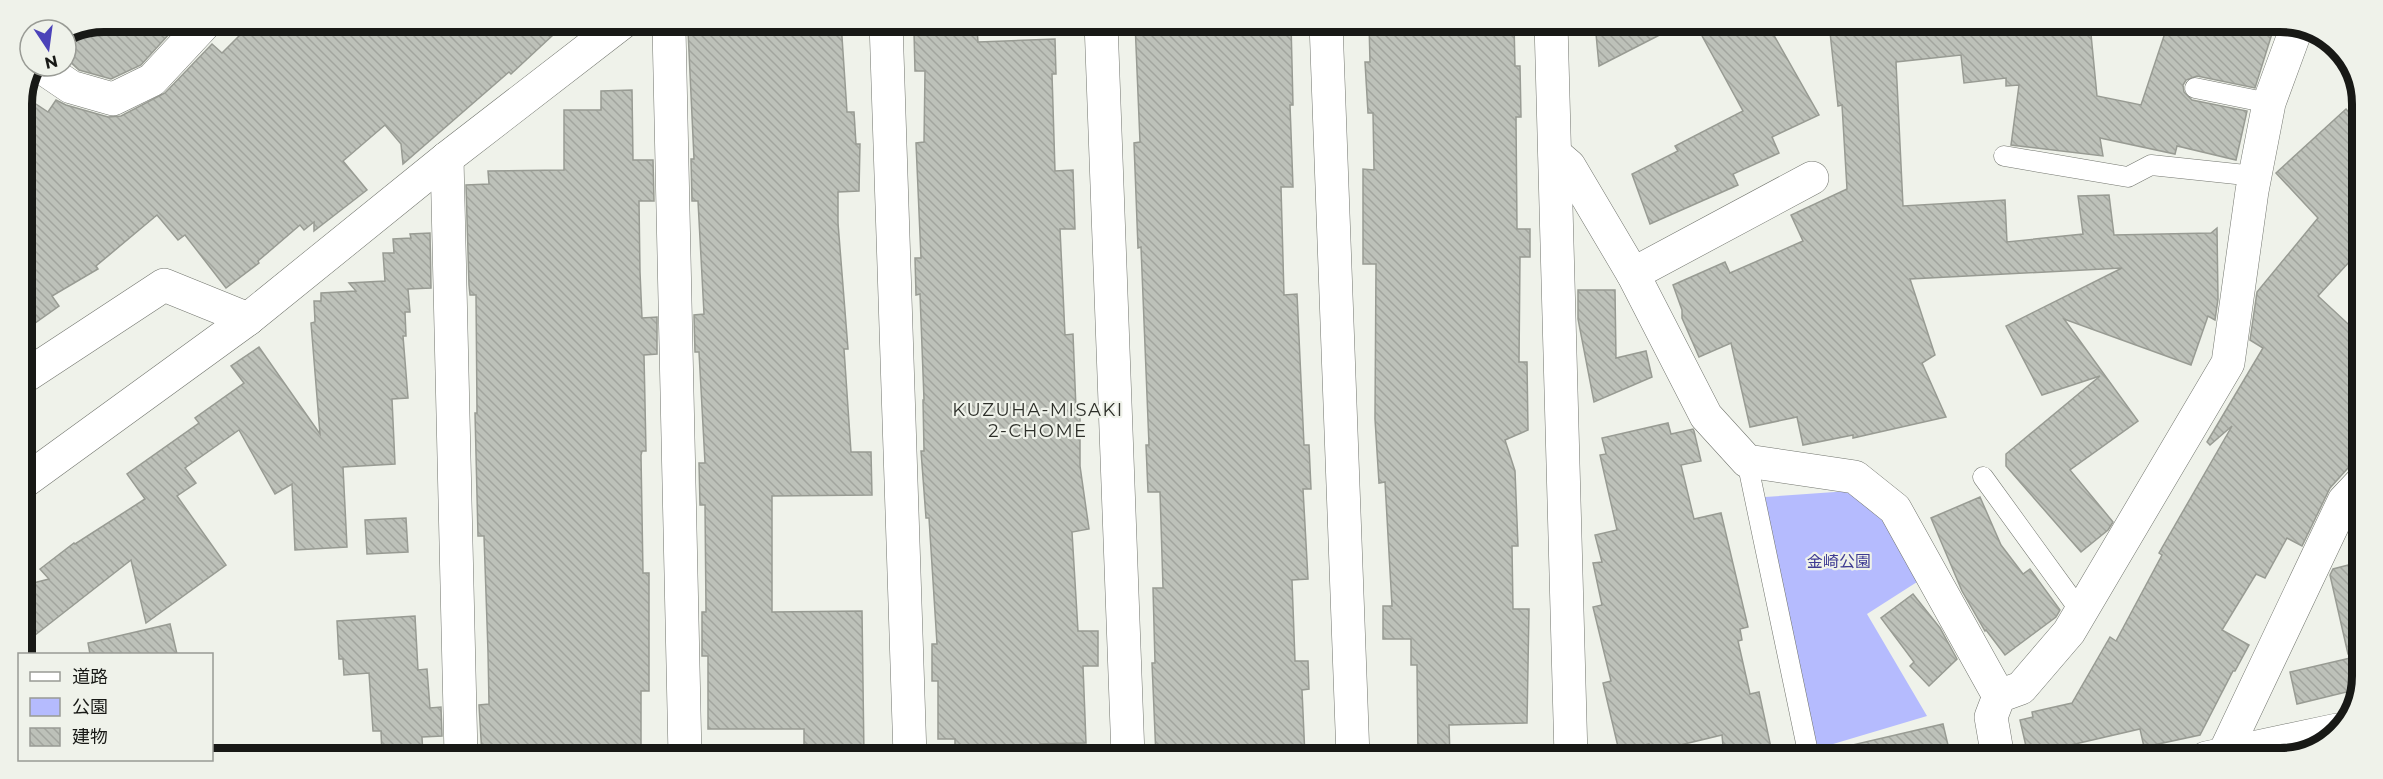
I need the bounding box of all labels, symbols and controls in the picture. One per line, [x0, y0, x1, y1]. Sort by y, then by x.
north arrow [18, 18, 78, 78]
text: N [43, 51, 60, 73]
district label: KUZUHA-MISAKI 2-CHOME [952, 399, 1124, 442]
park label: 金崎公園 [1807, 552, 1871, 571]
legend [18, 653, 213, 761]
text: 道路 [72, 666, 108, 688]
text: 公園 [72, 696, 108, 718]
text: 建物 [72, 726, 108, 748]

